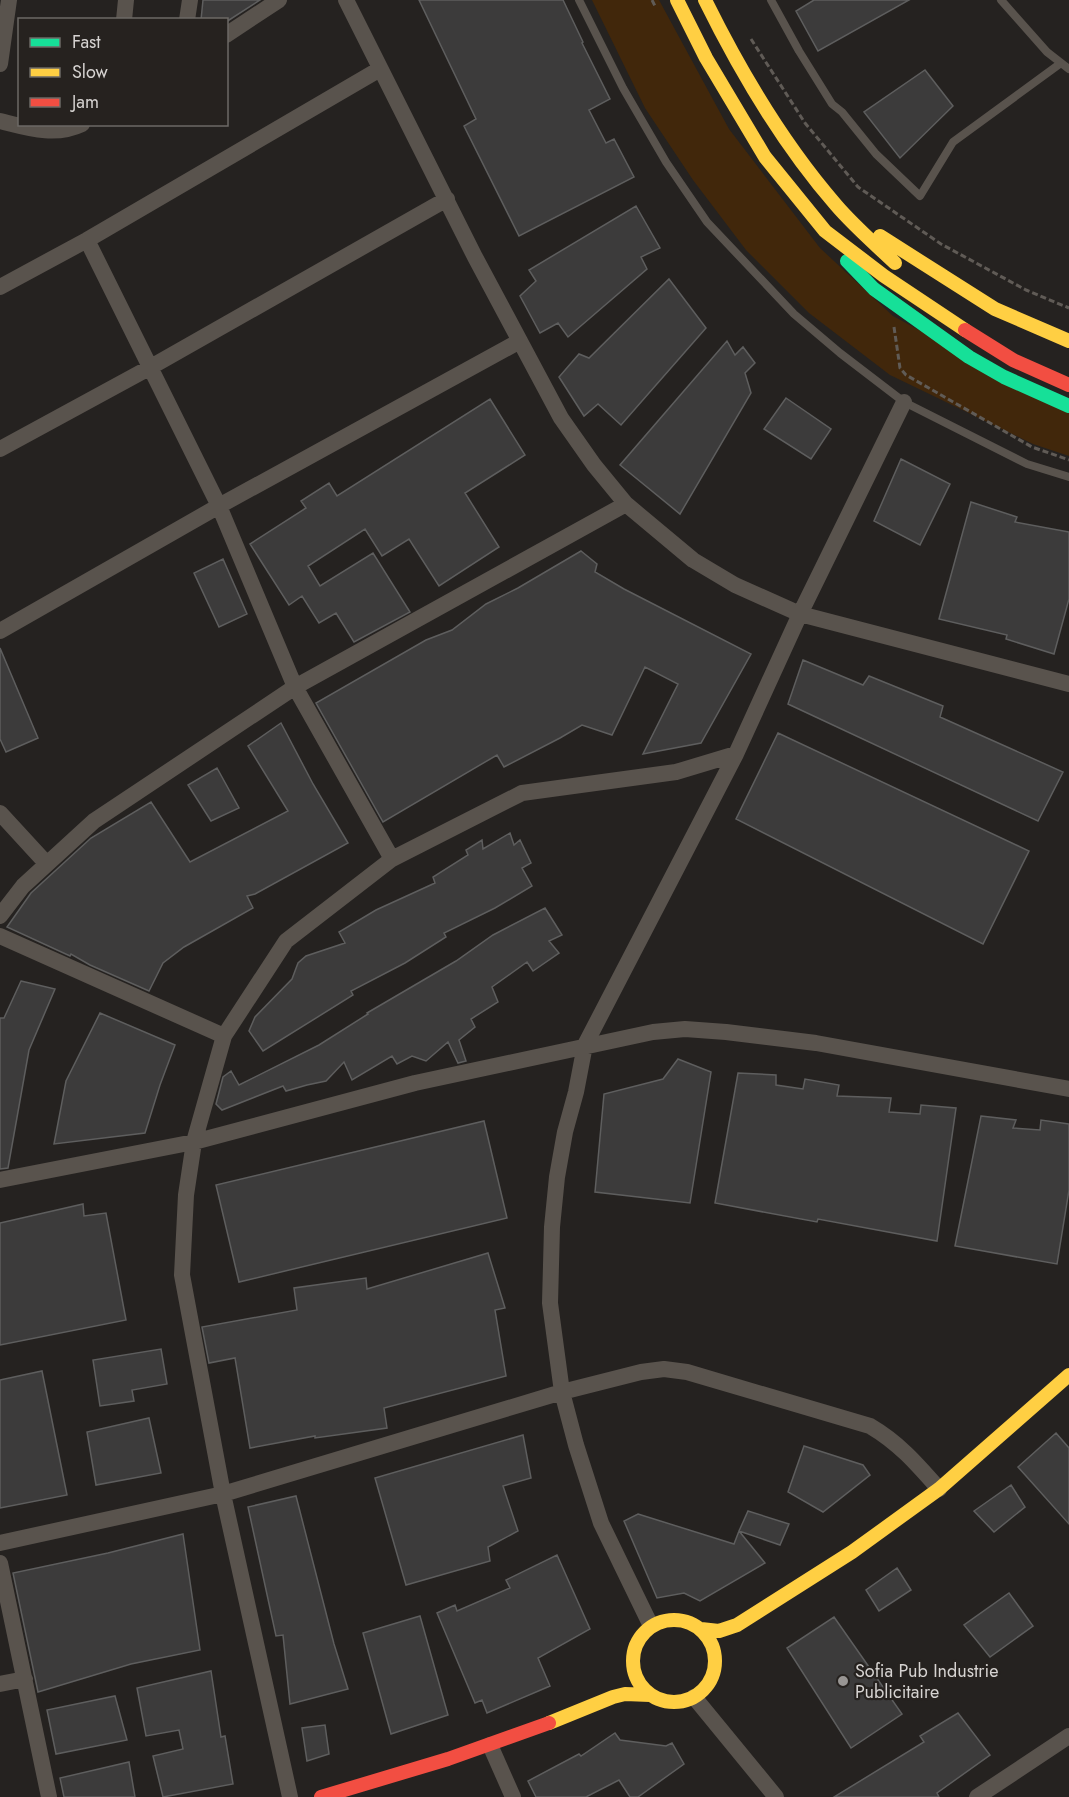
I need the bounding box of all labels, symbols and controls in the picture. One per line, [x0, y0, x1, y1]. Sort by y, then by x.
legend [18, 18, 228, 126]
text: Fast [72, 29, 101, 55]
text: Slow [72, 59, 109, 85]
text: Jam [70, 89, 99, 115]
place label: Sofia Pub Industrie Publicitaire [855, 1658, 998, 1705]
marker: Sofia Pub Industrie Publicitaire [836, 1674, 850, 1688]

